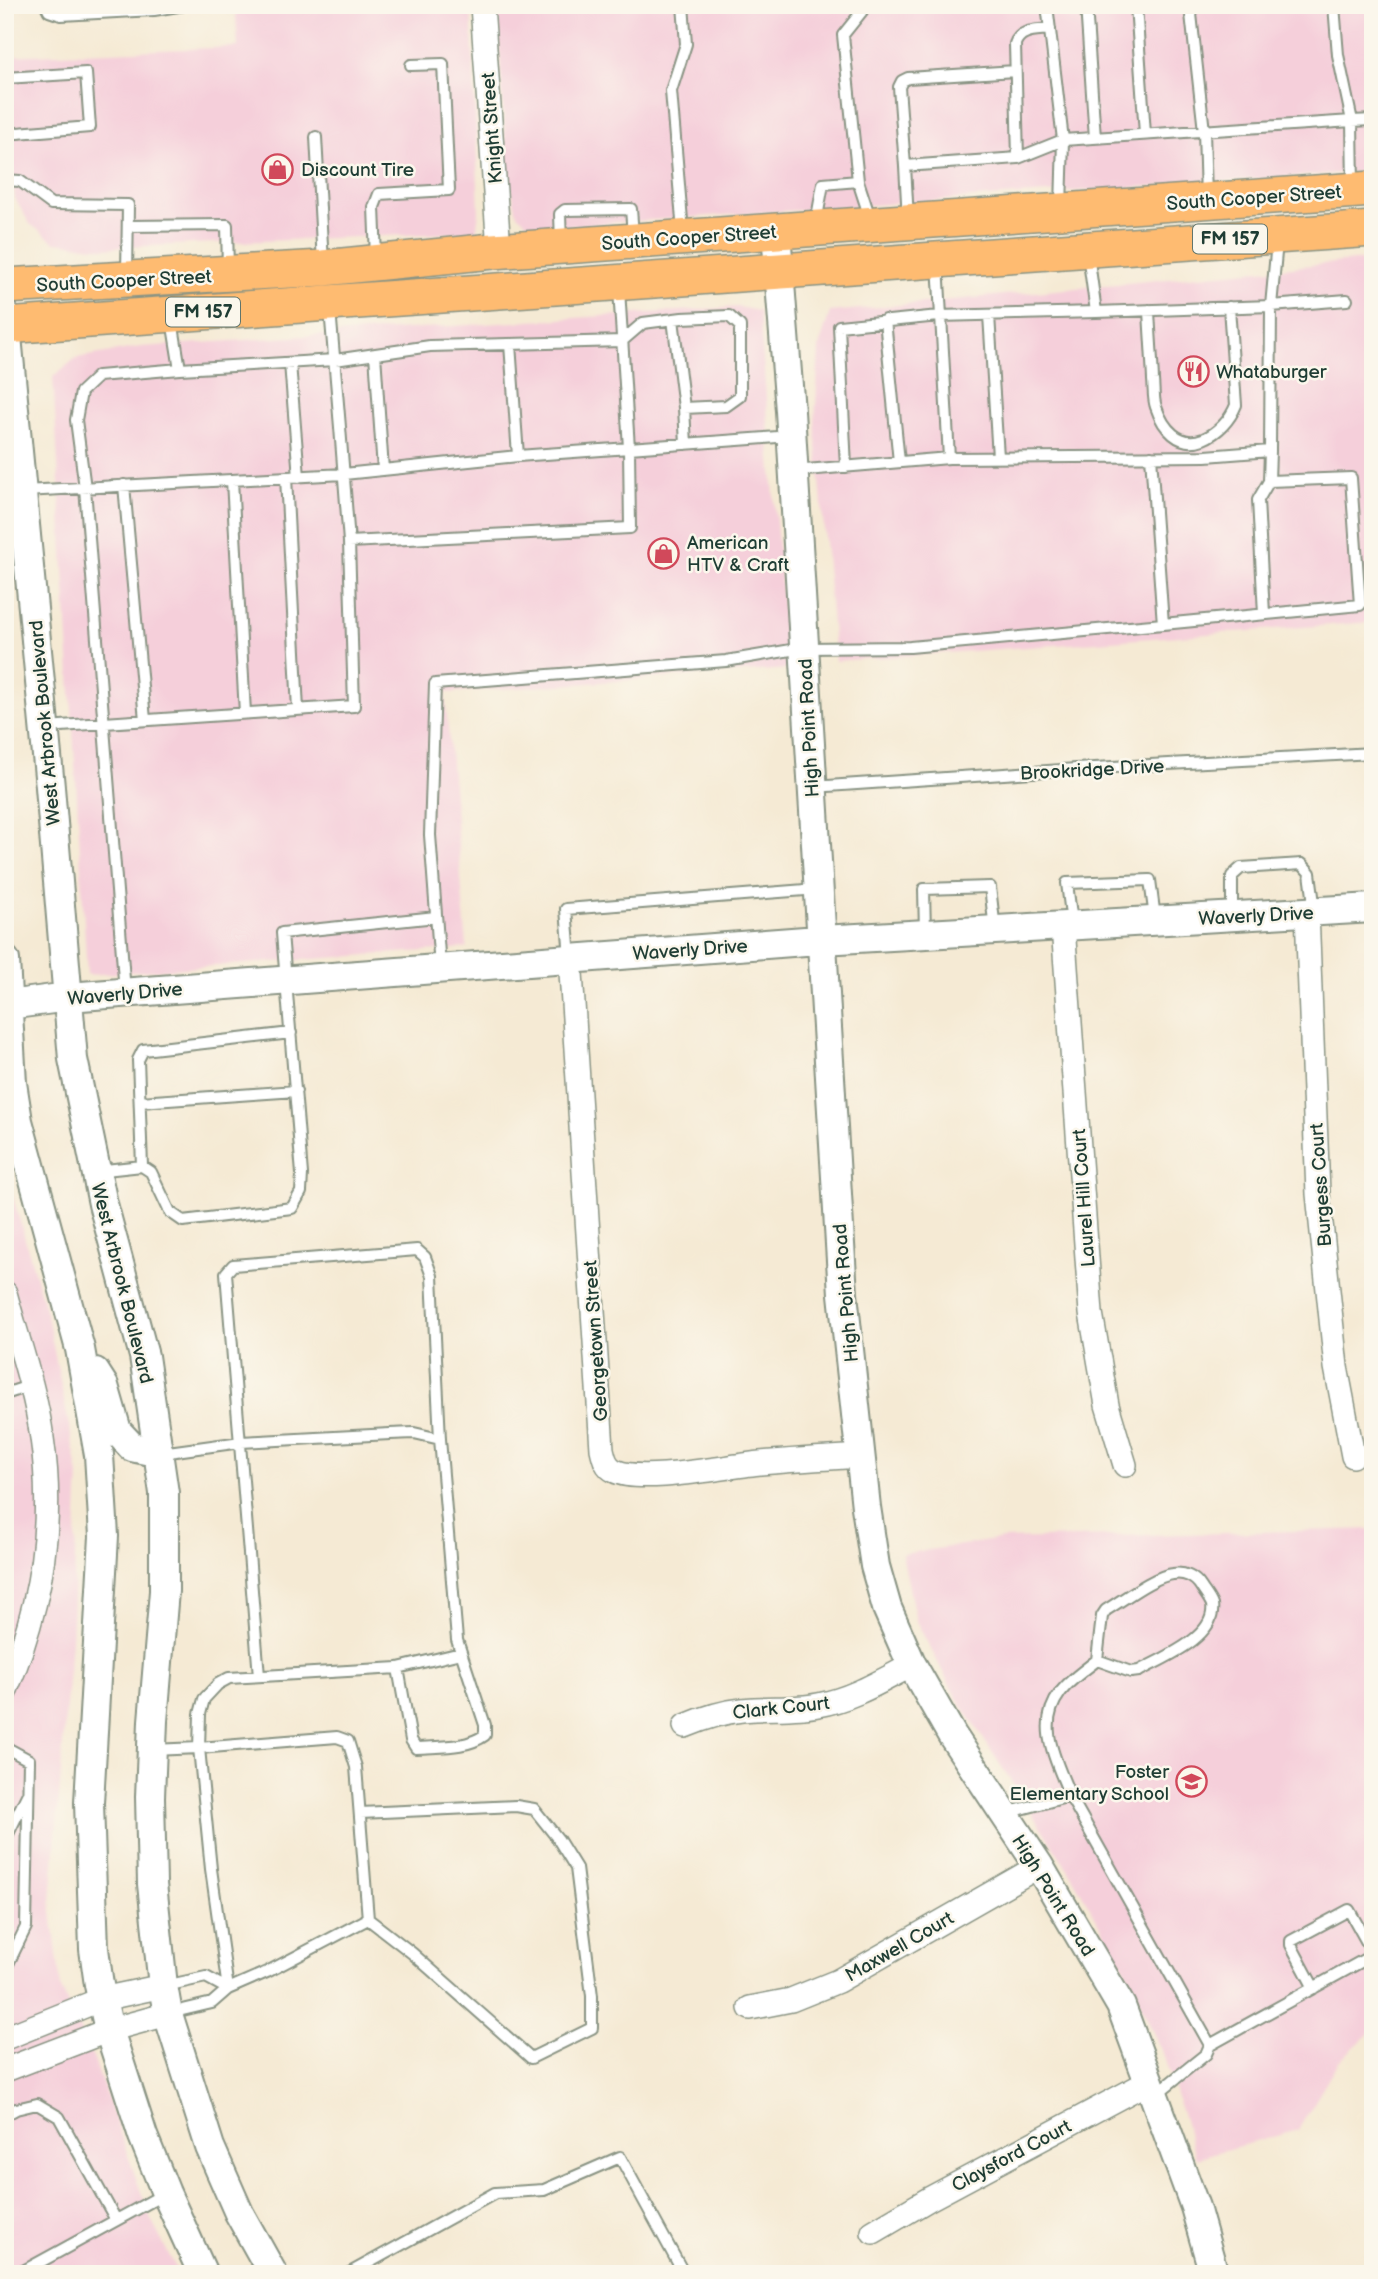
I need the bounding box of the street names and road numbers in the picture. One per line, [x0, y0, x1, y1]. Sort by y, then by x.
street label: Knight Street [477, 71, 508, 184]
street label: South Cooper Street [1166, 181, 1343, 216]
street label: South Cooper Street [601, 221, 778, 256]
road number: FM 157 [1193, 225, 1267, 254]
street label: South Cooper Street [36, 265, 212, 298]
road number: FM 157 [166, 298, 240, 326]
street label: West Arbrook Boulevard [25, 619, 66, 827]
street label: High Point Road [794, 658, 825, 798]
street label: Brookridge Drive [1019, 755, 1165, 786]
street label: Waverly Drive [1198, 902, 1314, 931]
street label: Waverly Drive [632, 935, 748, 966]
street label: Waverly Drive [67, 978, 184, 1011]
street label: Burgess Court [1306, 1122, 1337, 1247]
street label: Laurel Hill Court [1068, 1128, 1101, 1268]
street label: West Arbrook Boulevard [85, 1181, 158, 1386]
street label: High Point Road [829, 1223, 864, 1363]
street label: Georgetown Street [579, 1259, 614, 1422]
street label: Clark Court [732, 1692, 831, 1725]
street label: High Point Road [1006, 1831, 1099, 1961]
street label: Maxwell Court [842, 1907, 958, 1988]
street label: Claysford Court [948, 2115, 1076, 2198]

